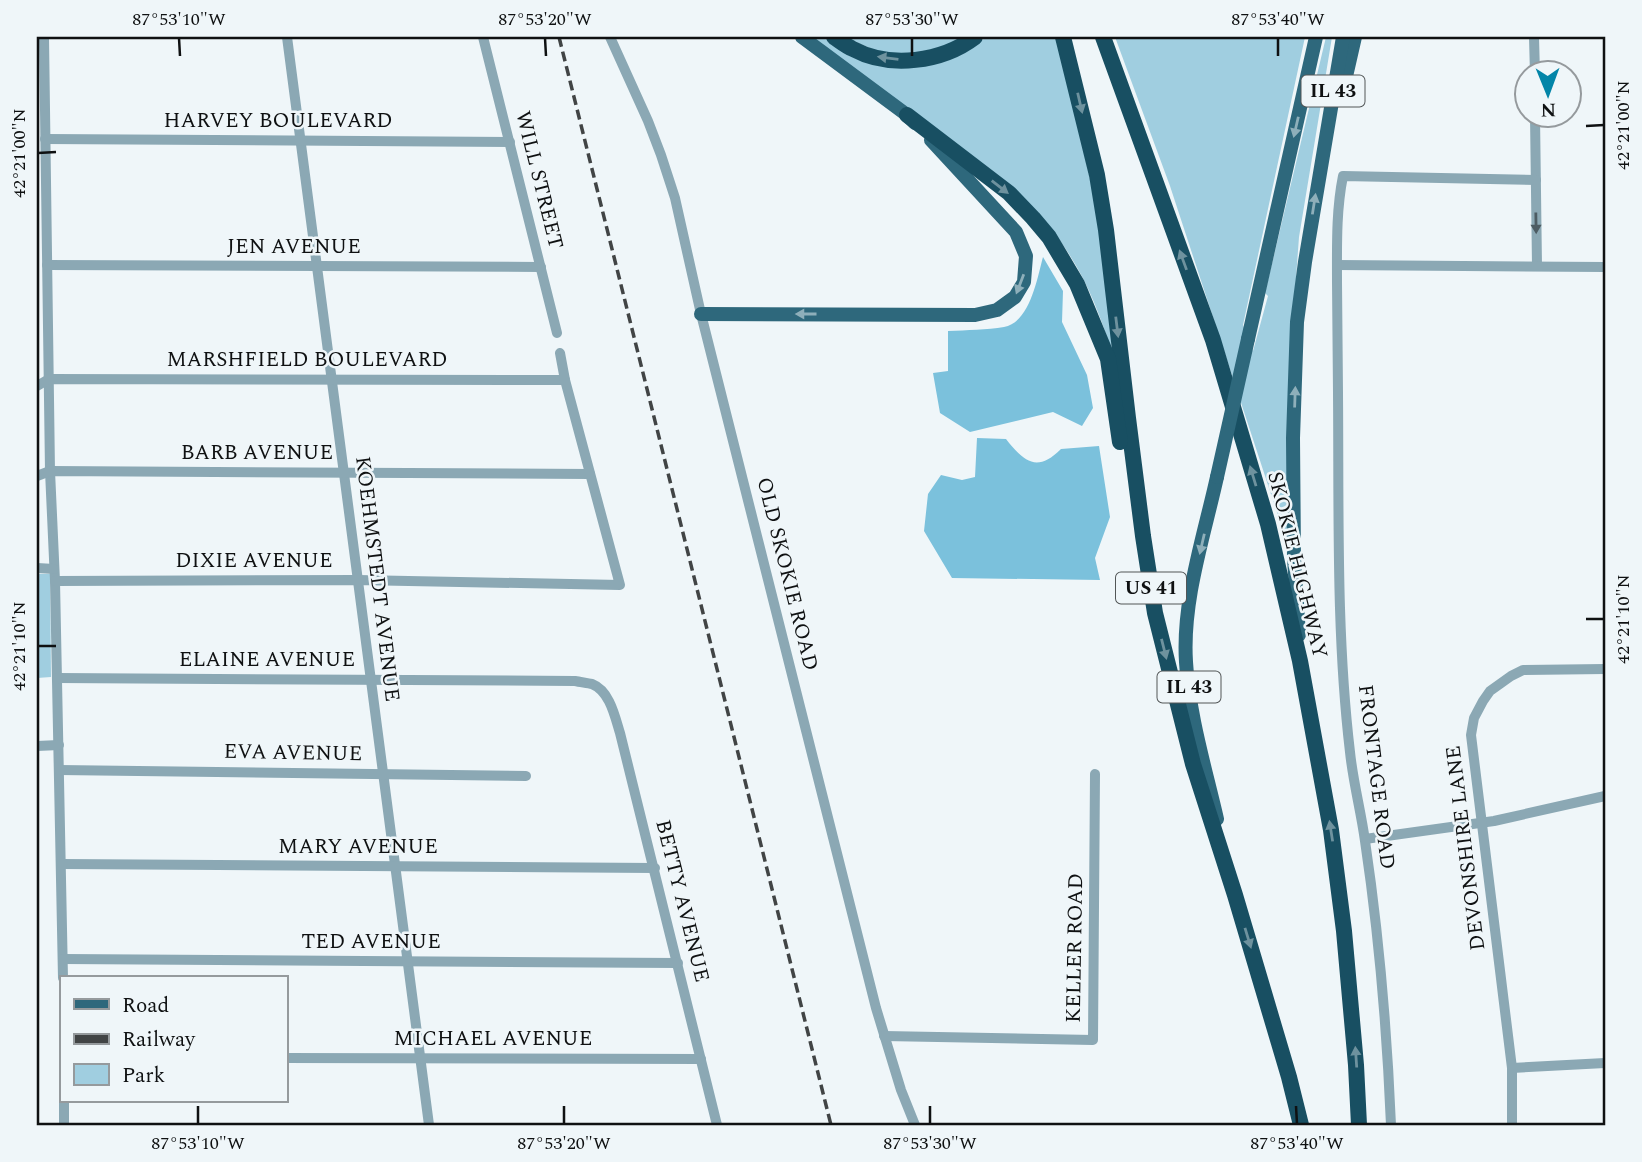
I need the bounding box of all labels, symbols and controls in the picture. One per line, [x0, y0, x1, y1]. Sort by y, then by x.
text: 87°53'10"W [132, 6, 226, 33]
text: 87°53'20"W [498, 6, 592, 33]
text: 87°53'30"W [865, 6, 959, 33]
text: 87°53'40"W [1231, 6, 1325, 33]
one-way arrow [877, 53, 899, 64]
north arrow [1512, 60, 1582, 130]
road number: IL 43 [1302, 76, 1364, 106]
text: 42°21'00"N [1610, 80, 1637, 170]
one-way arrow [1075, 92, 1086, 114]
text: N [1540, 95, 1556, 124]
street label: HARVEY BOULEVARD [163, 105, 393, 137]
text: 42°21'00"N [6, 108, 33, 198]
street label: WILL STREET [506, 108, 572, 252]
one-way arrow [1290, 116, 1301, 138]
one-way arrow [991, 179, 1009, 194]
one-way arrow [1309, 193, 1320, 215]
one-way arrow [1531, 212, 1542, 234]
street label: JEN AVENUE [227, 231, 361, 263]
one-way arrow [1177, 250, 1188, 271]
one-way arrow [1015, 274, 1026, 295]
one-way arrow [795, 308, 817, 320]
one-way arrow [1112, 316, 1123, 338]
street label: MARSHFIELD BOULEVARD [166, 344, 448, 376]
one-way arrow [1289, 386, 1300, 408]
street label: BARB AVENUE [181, 437, 333, 469]
street label: KOEHMSTEDT AVENUE [346, 454, 408, 704]
one-way arrow [1248, 465, 1258, 486]
street label: SKOKIE HIGHWAY [1258, 468, 1336, 662]
street label: OLD SKOKIE ROAD [747, 474, 827, 674]
one-way arrow [1196, 533, 1207, 555]
street label: DIXIE AVENUE [175, 545, 333, 577]
road number: US 41 [1116, 572, 1186, 604]
text: 42°21'10"N [1610, 574, 1637, 664]
text: 42°21'10"N [6, 601, 33, 691]
one-way arrow [1159, 638, 1170, 660]
street label: ELAINE AVENUE [179, 644, 355, 676]
road number: IL 43 [1158, 672, 1220, 702]
street label: FRONTAGE ROAD [1349, 683, 1403, 871]
street label: EVA AVENUE [223, 736, 363, 770]
street label: DEVONSHIRE LANE [1438, 744, 1494, 952]
street label: BETTY AVENUE [646, 816, 718, 986]
one-way arrow [1325, 820, 1336, 842]
street label: MARY AVENUE [278, 831, 438, 863]
street label: KELLER ROAD [1058, 873, 1092, 1023]
street label: TED AVENUE [301, 926, 441, 958]
one-way arrow [1243, 928, 1253, 949]
legend [60, 976, 287, 1102]
text: Road [122, 990, 169, 1022]
street label: MICHAEL AVENUE [394, 1023, 592, 1055]
text: Railway [122, 1024, 196, 1056]
one-way arrow [1350, 1046, 1361, 1068]
text: Park [122, 1060, 166, 1092]
text: 87°53'10"W [151, 1130, 245, 1157]
text: 87°53'20"W [517, 1130, 611, 1157]
text: 87°53'30"W [883, 1130, 977, 1157]
text: 87°53'40"W [1250, 1130, 1344, 1157]

